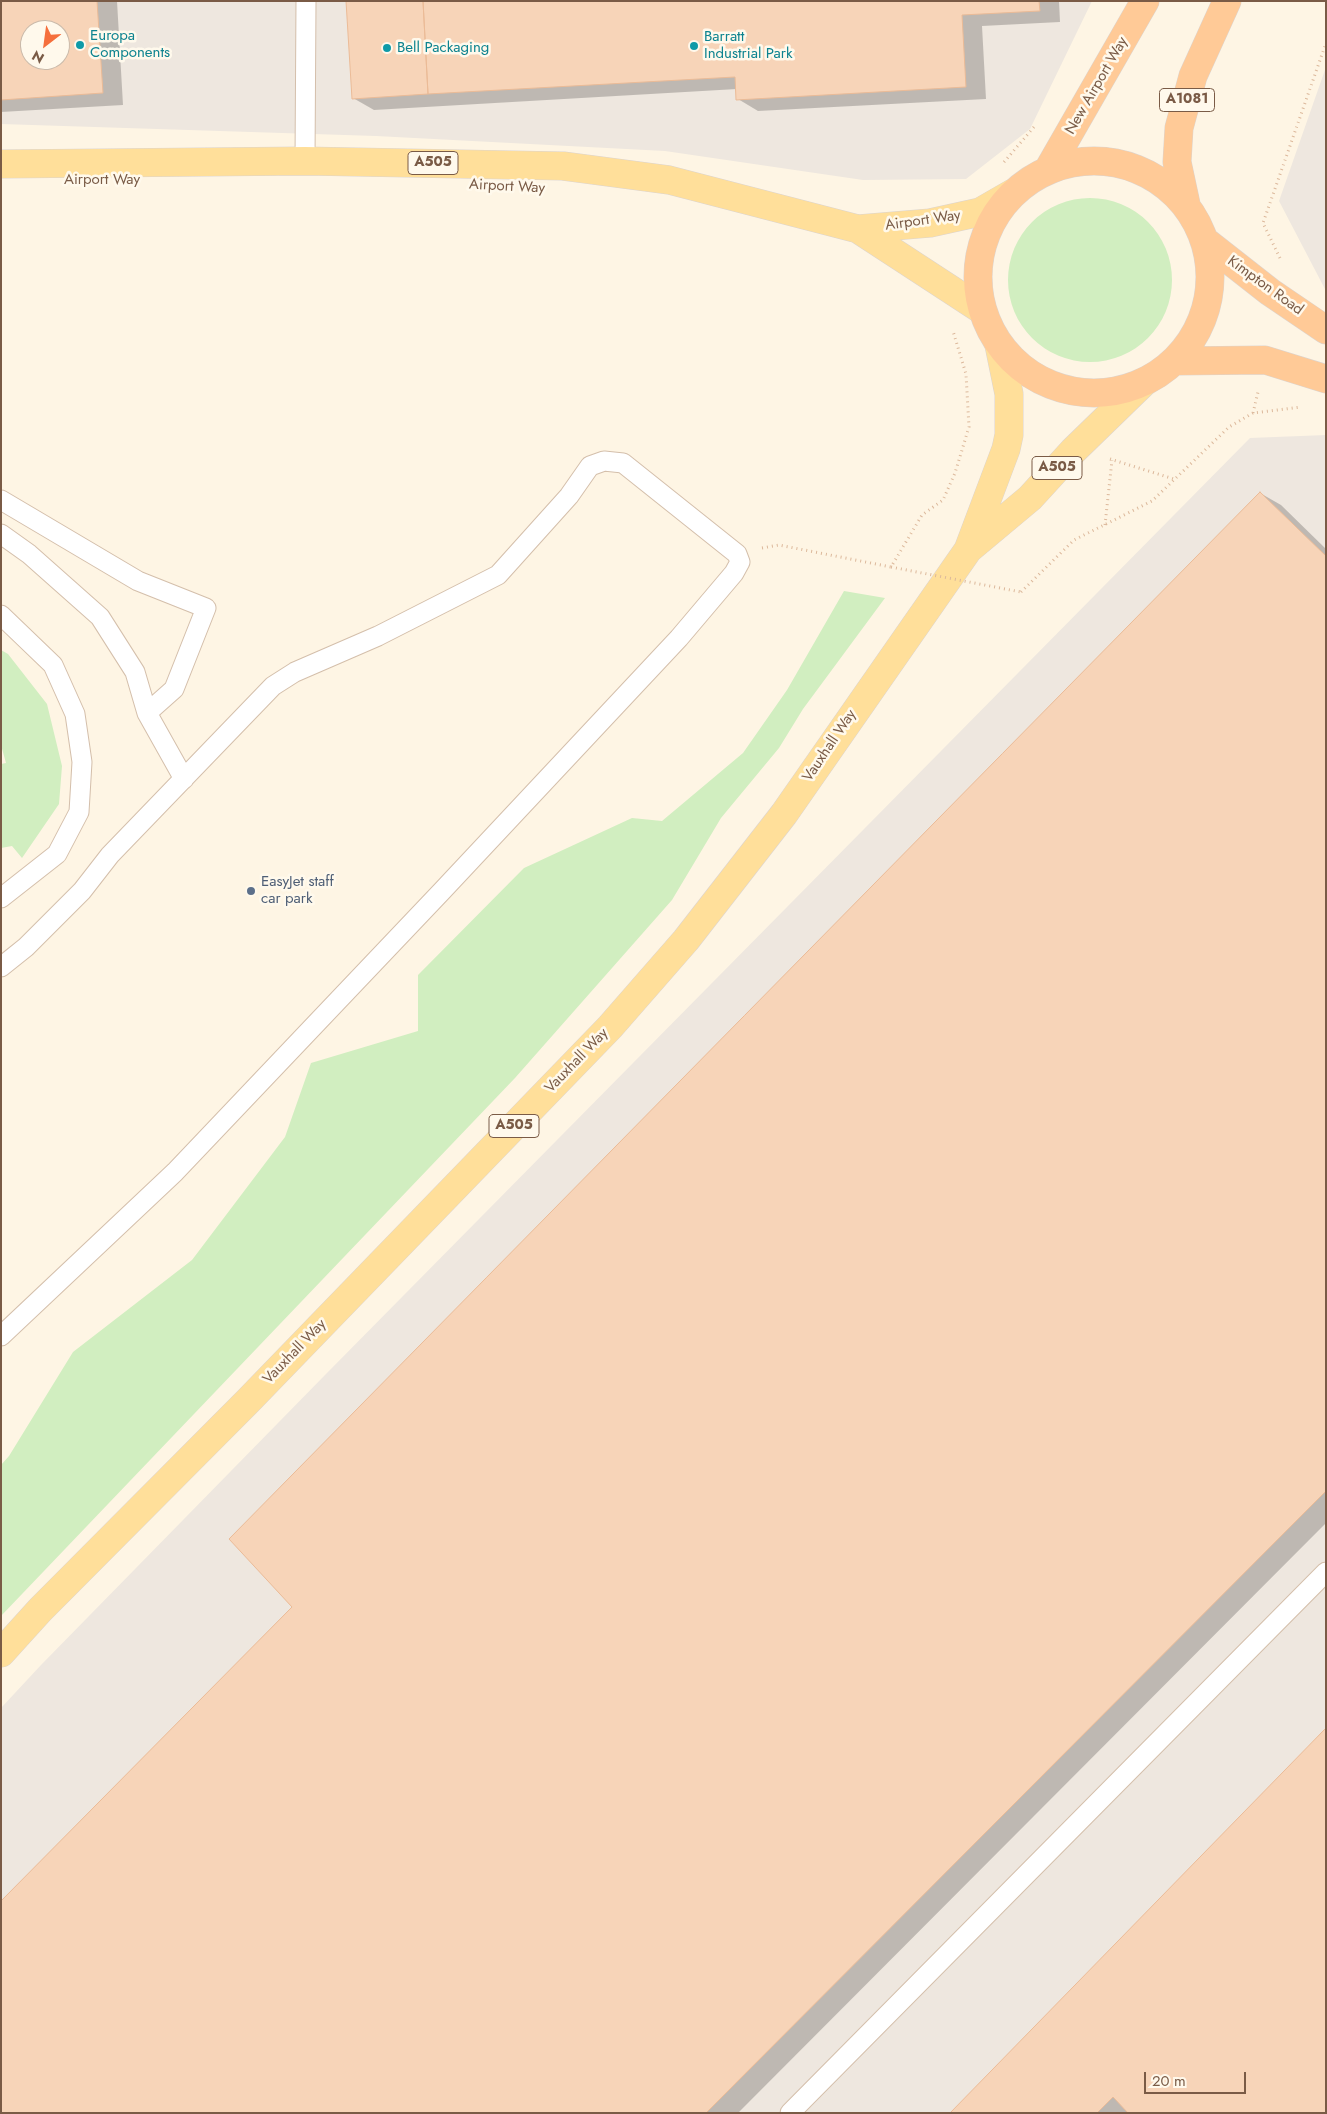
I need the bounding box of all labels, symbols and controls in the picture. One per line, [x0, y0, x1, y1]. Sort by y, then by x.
north arrow [20, 20, 70, 70]
place label: Europa Components [90, 27, 170, 62]
place label: Barratt Industrial Park [704, 28, 793, 63]
street label: New Airport Way [1062, 34, 1132, 138]
marker: Europa Components [74, 39, 86, 51]
place label: Bell Packaging [397, 39, 489, 57]
marker: Barratt Industrial Park [688, 40, 700, 52]
marker: Bell Packaging [381, 42, 393, 54]
text: N [28, 46, 48, 69]
road number: A1081 [1160, 88, 1214, 112]
road number: A505 [408, 152, 458, 174]
street label: Airport Way [64, 171, 140, 189]
street label: Airport Way [469, 176, 545, 198]
street label: Airport Way [884, 207, 962, 235]
street label: Kimpton Road [1224, 253, 1306, 319]
road number: A505 [1032, 456, 1082, 479]
street label: Vauxhall Way [799, 706, 861, 786]
place label: EasyJet staff car park [261, 873, 334, 908]
marker: EasyJet staff car park [245, 885, 257, 897]
street label: Vauxhall Way [542, 1025, 612, 1097]
road number: A505 [489, 1114, 539, 1138]
street label: Vauxhall Way [260, 1316, 330, 1388]
scale bar [1147, 2062, 1250, 2094]
text: 20 m [1152, 2070, 1186, 2092]

